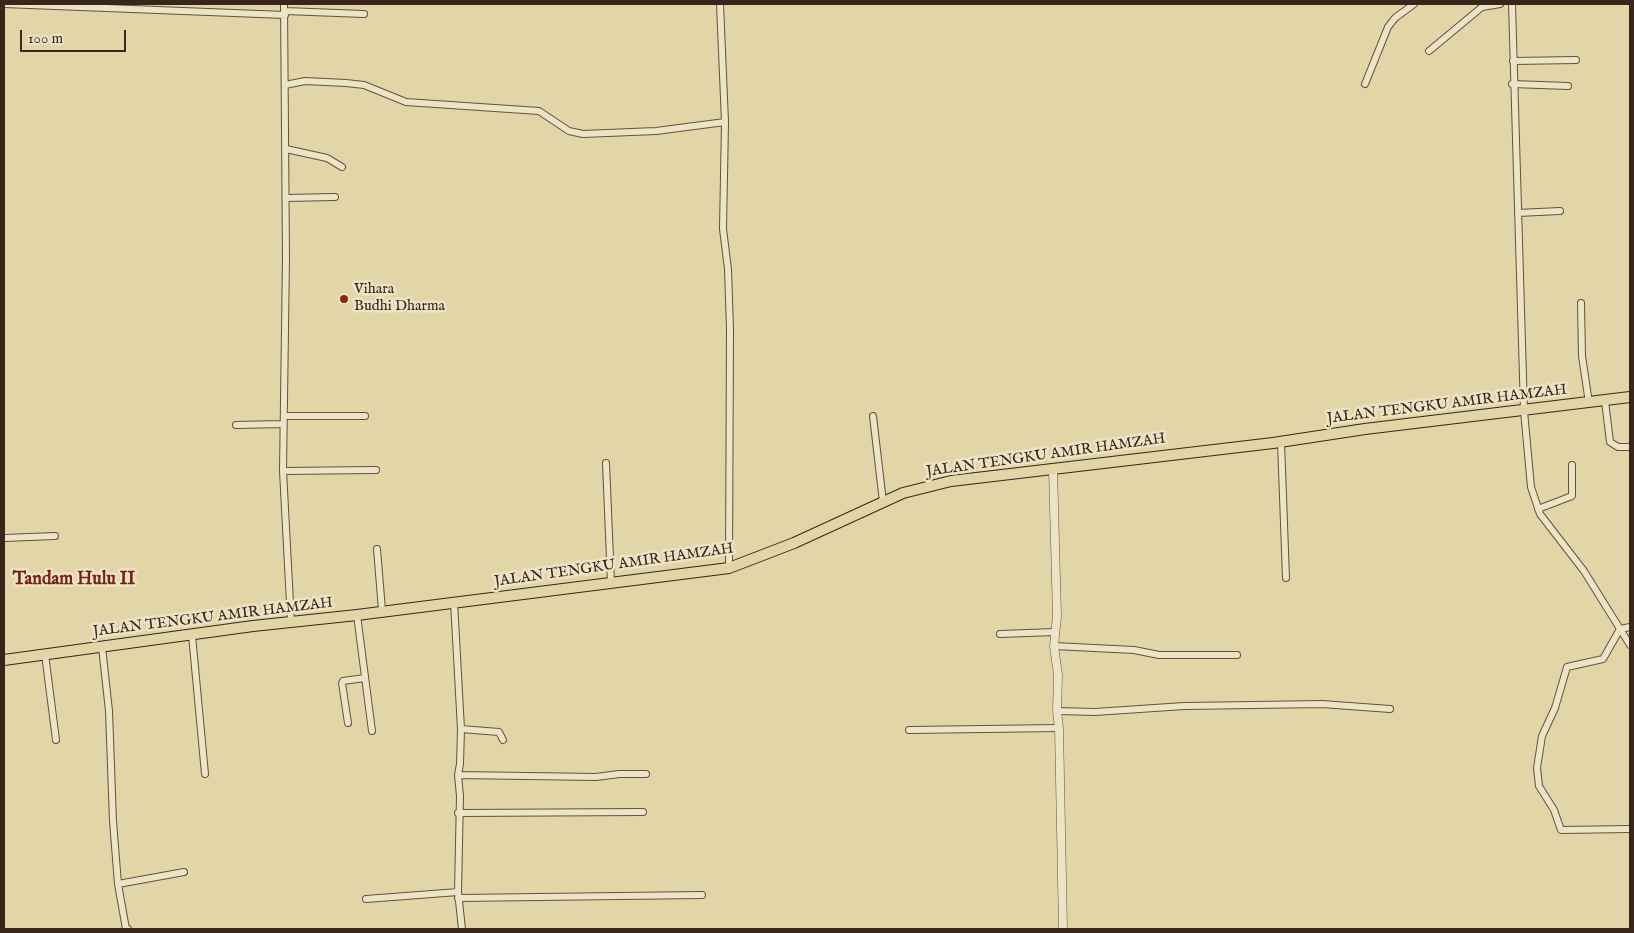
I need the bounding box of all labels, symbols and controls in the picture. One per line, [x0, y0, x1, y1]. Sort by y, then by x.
scale bar [22, 20, 129, 52]
text: 100 m [28, 29, 63, 48]
place label: Vihara Budhi Dharma [354, 281, 445, 316]
marker: Vihara Budhi Dharma [338, 293, 350, 305]
street label: JALAN TENGKU AMIR HAMZAH [1326, 381, 1568, 429]
street label: JALAN TENGKU AMIR HAMZAH [925, 430, 1167, 482]
street label: JALAN TENGKU AMIR HAMZAH [493, 540, 735, 592]
district label: Tandam Hulu II [13, 569, 135, 591]
street label: JALAN TENGKU AMIR HAMZAH [92, 594, 334, 642]

